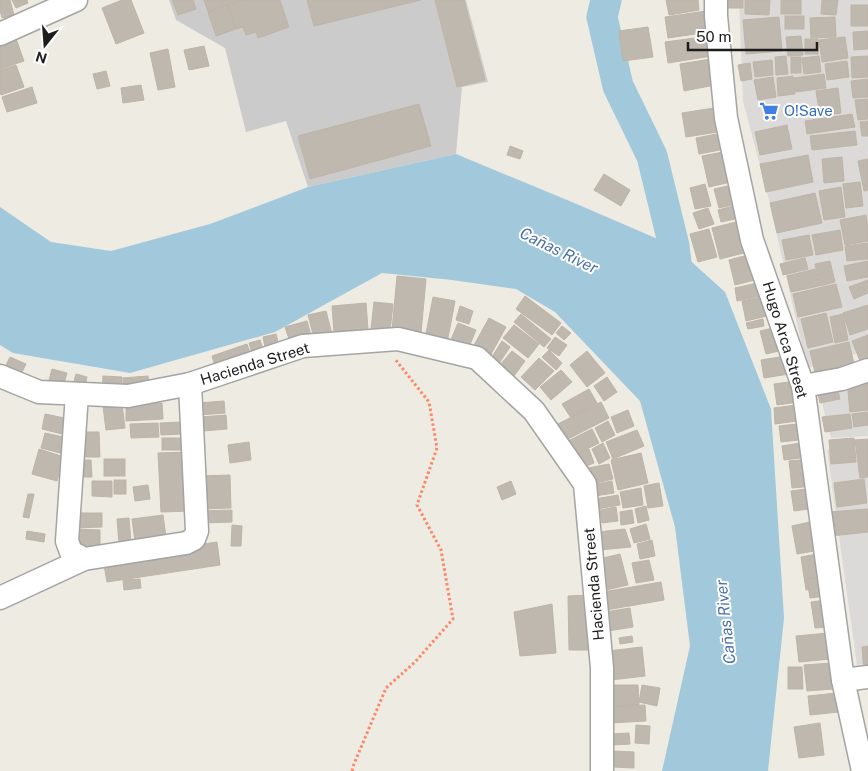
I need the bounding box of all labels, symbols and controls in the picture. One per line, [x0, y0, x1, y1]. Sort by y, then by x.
north arrow [20, 20, 70, 70]
scale bar [688, 20, 817, 52]
text: 50 m [696, 28, 731, 45]
text: N [34, 48, 49, 67]
supermarket icon: O!Save [758, 100, 780, 122]
place label: O!Save [784, 102, 833, 119]
water label: Cañas River [517, 223, 602, 278]
street label: Hugo Arca Street [760, 279, 811, 401]
street label: Hacienda Street [198, 339, 312, 388]
street label: Hacienda Street [580, 527, 607, 641]
water label: Cañas River [712, 578, 739, 665]

